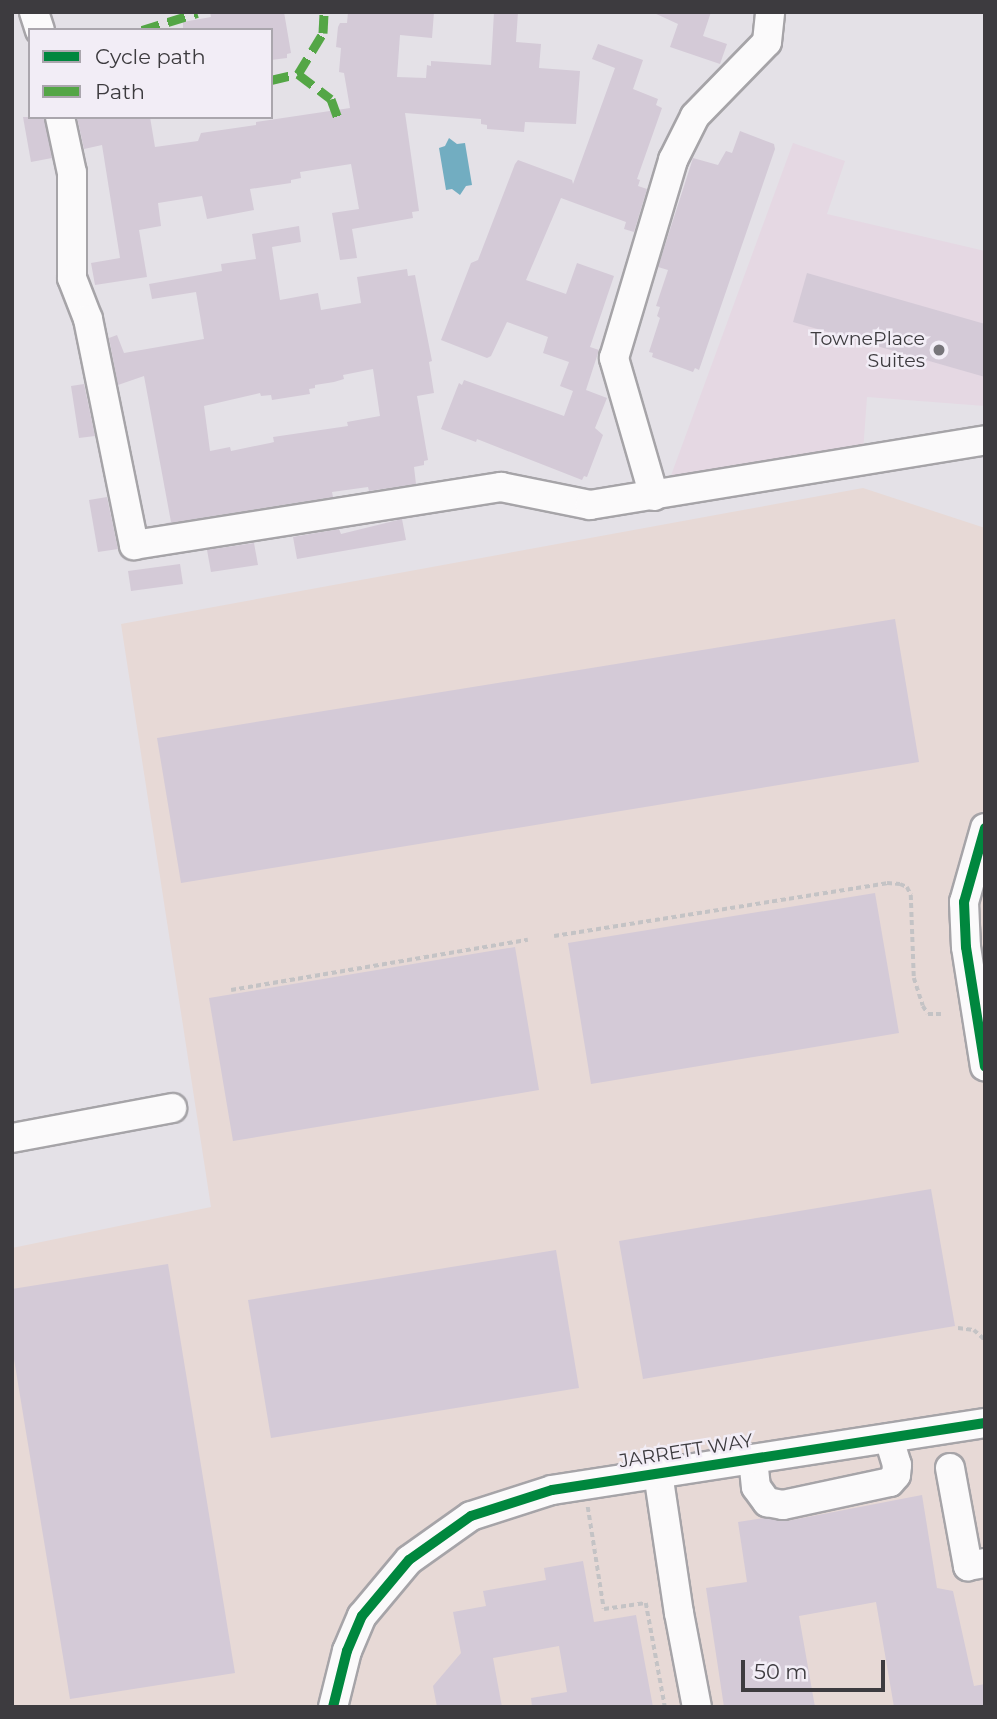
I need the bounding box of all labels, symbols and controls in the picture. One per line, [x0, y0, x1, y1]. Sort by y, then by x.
legend [28, 28, 273, 119]
text: Cycle path [95, 44, 206, 69]
text: Path [95, 79, 145, 104]
place label: TownePlace Suites [811, 328, 925, 372]
marker: TownePlace Suites [931, 342, 947, 358]
street label: JARRETT WAY [617, 1429, 755, 1473]
scale bar [745, 1646, 888, 1690]
text: 50 m [754, 1659, 808, 1684]

